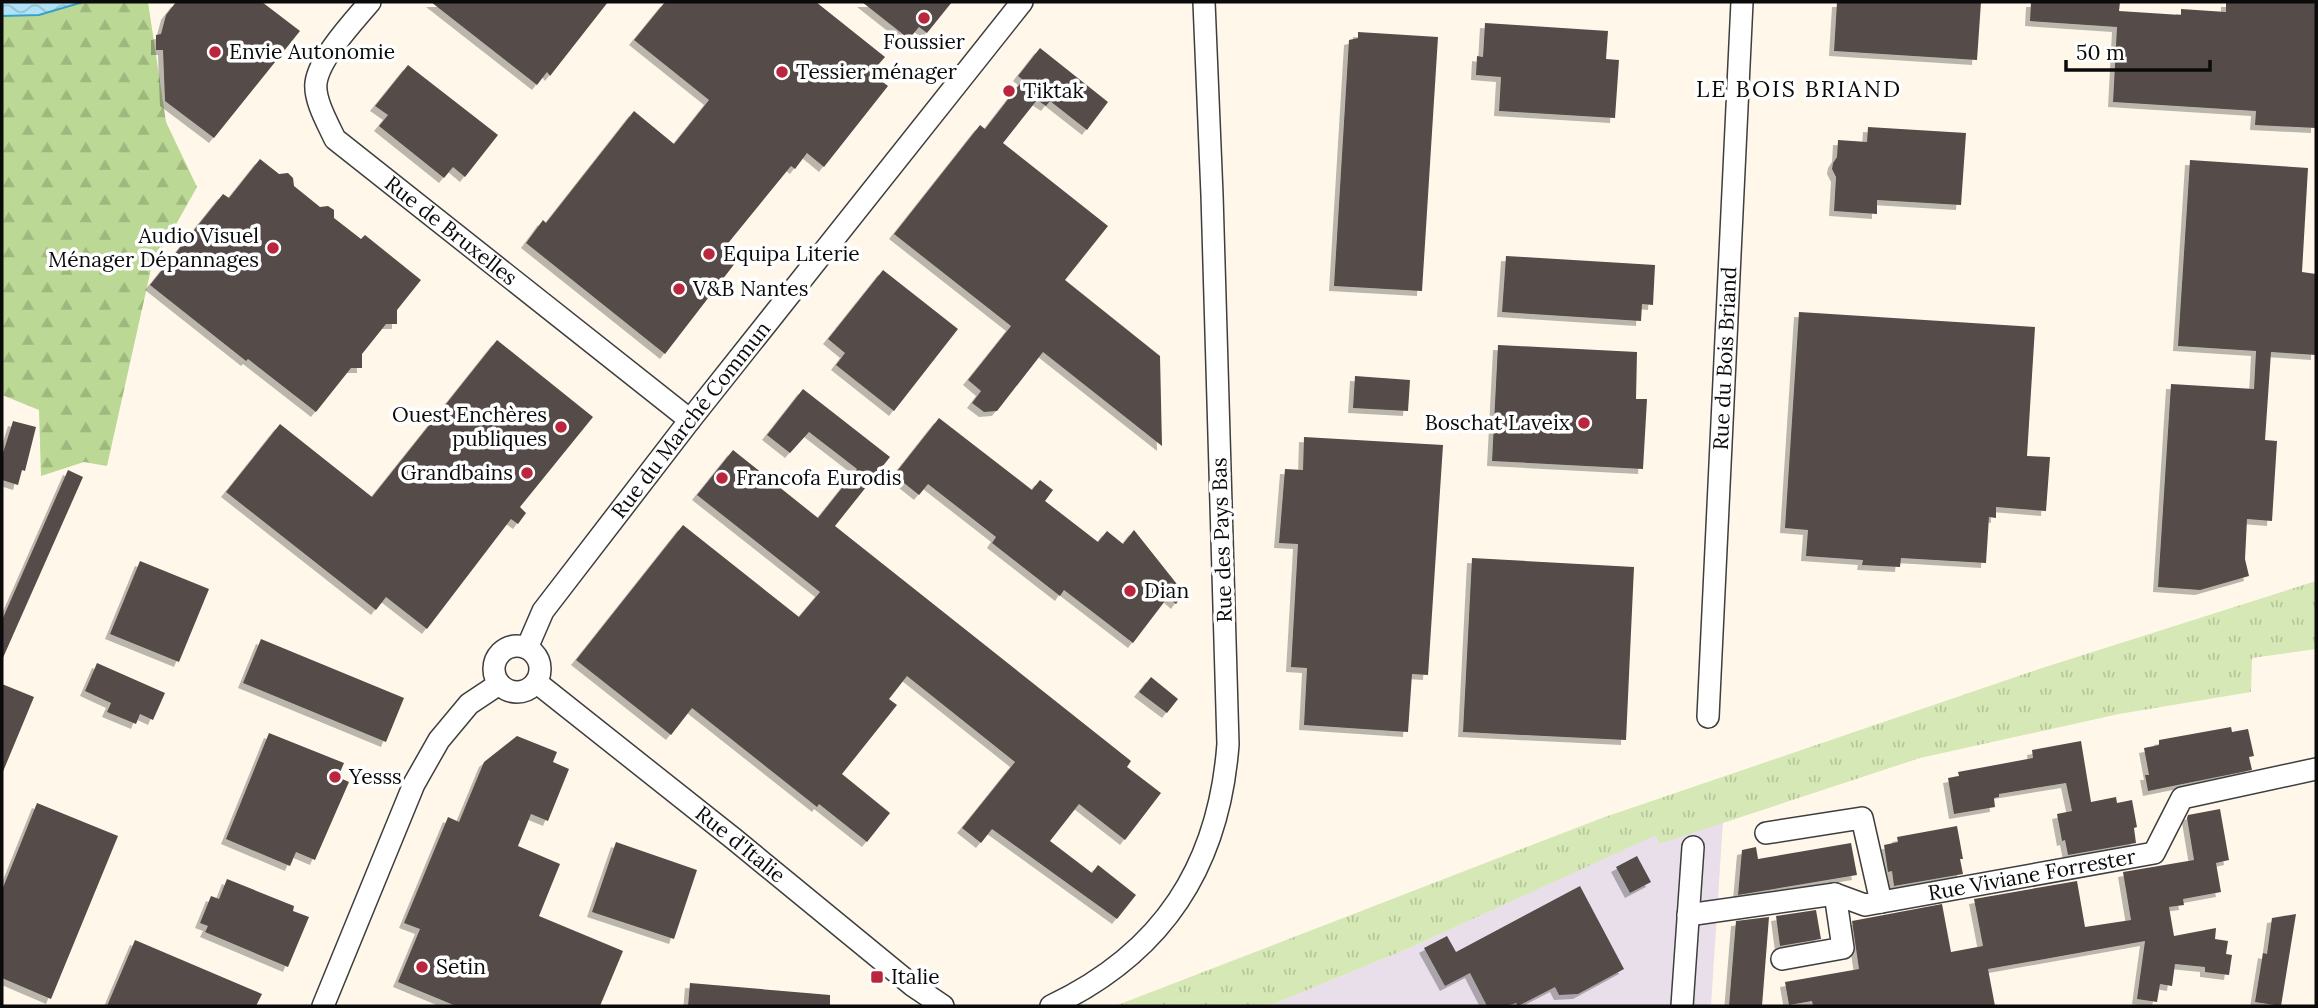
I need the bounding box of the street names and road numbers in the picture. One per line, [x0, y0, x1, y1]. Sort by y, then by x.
street label: Rue de Bruxelles [379, 170, 523, 291]
street label: Rue du Bois Briand [1707, 266, 1742, 451]
street label: Rue du Marché Commun [605, 315, 776, 524]
street label: Rue des Pays Bas [1205, 457, 1238, 623]
street label: Rue d'Italie [690, 800, 791, 889]
street label: Rue Viviane Forrester [1926, 843, 2138, 906]

